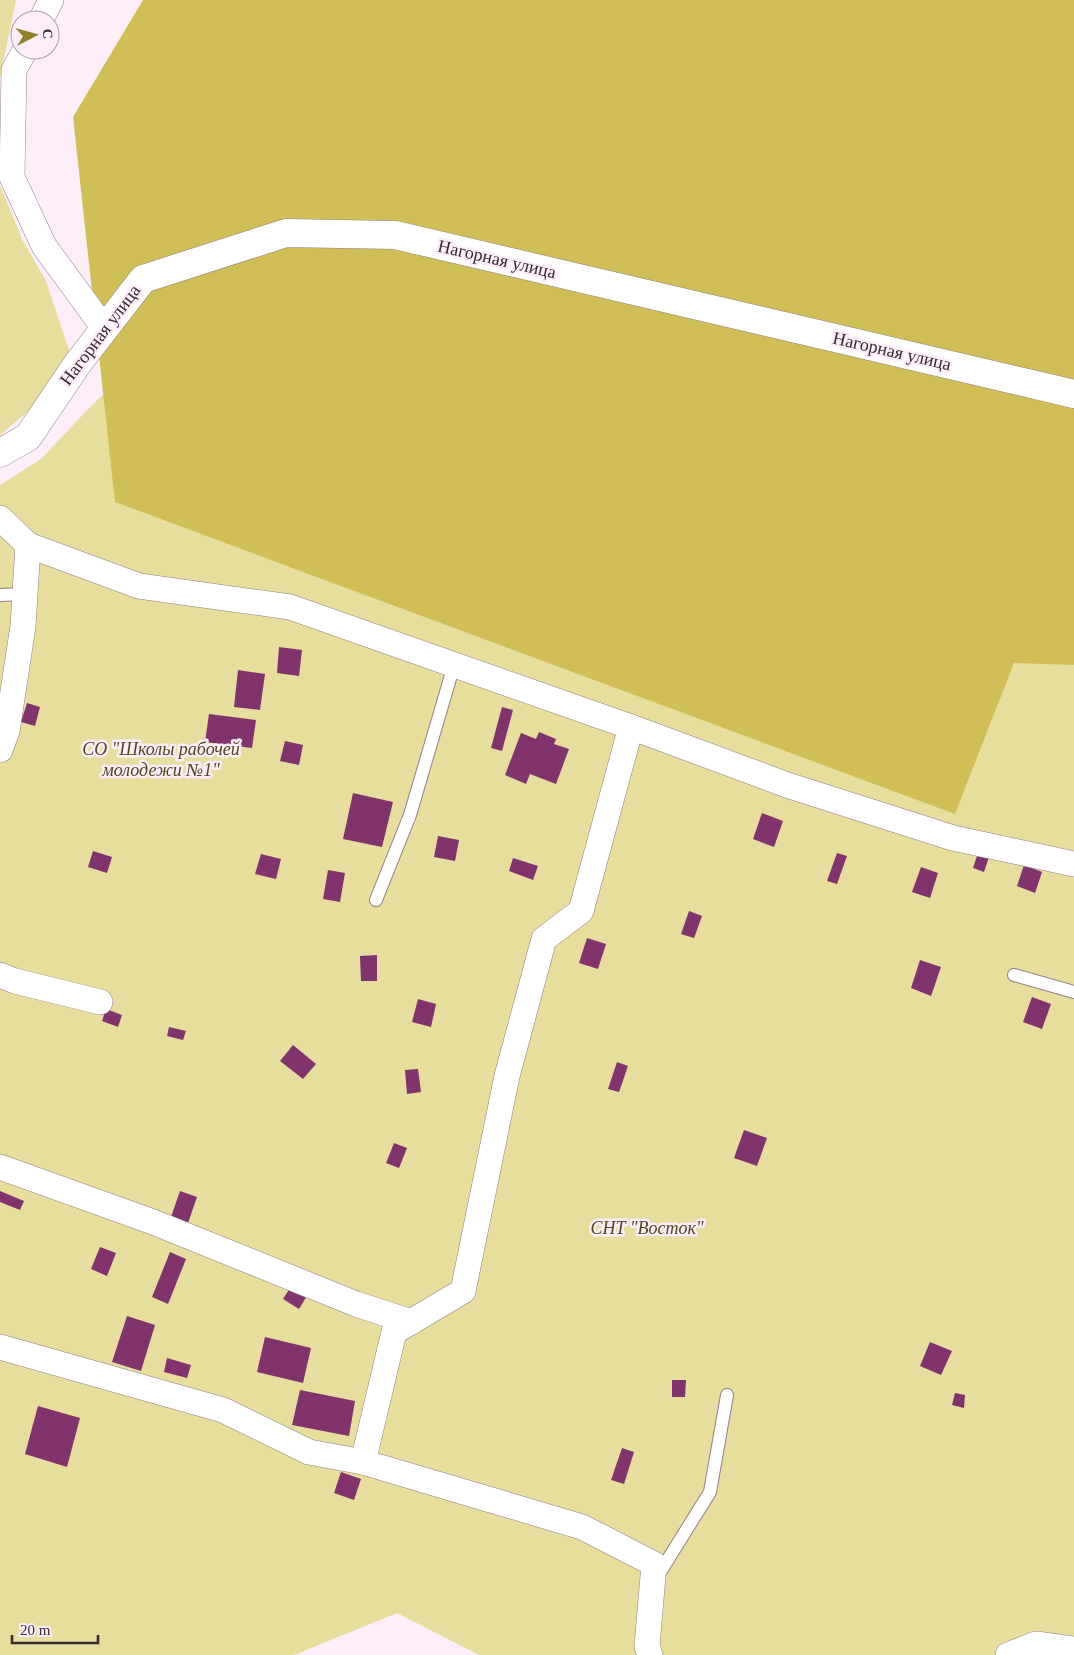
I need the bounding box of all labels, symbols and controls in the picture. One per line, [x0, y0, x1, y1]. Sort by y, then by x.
north arrow [10, 10, 60, 60]
text: С [39, 28, 55, 40]
street label: Нагорная улица [436, 236, 558, 282]
street label: Нагорная улица [56, 281, 144, 389]
street label: Нагорная улица [831, 328, 953, 374]
park label: СО "Школы рабочей молодежи №1" [82, 739, 240, 780]
park label: СНТ "Восток" [590, 1218, 704, 1238]
scale bar [12, 1612, 99, 1644]
text: 20 m [20, 1622, 51, 1638]

